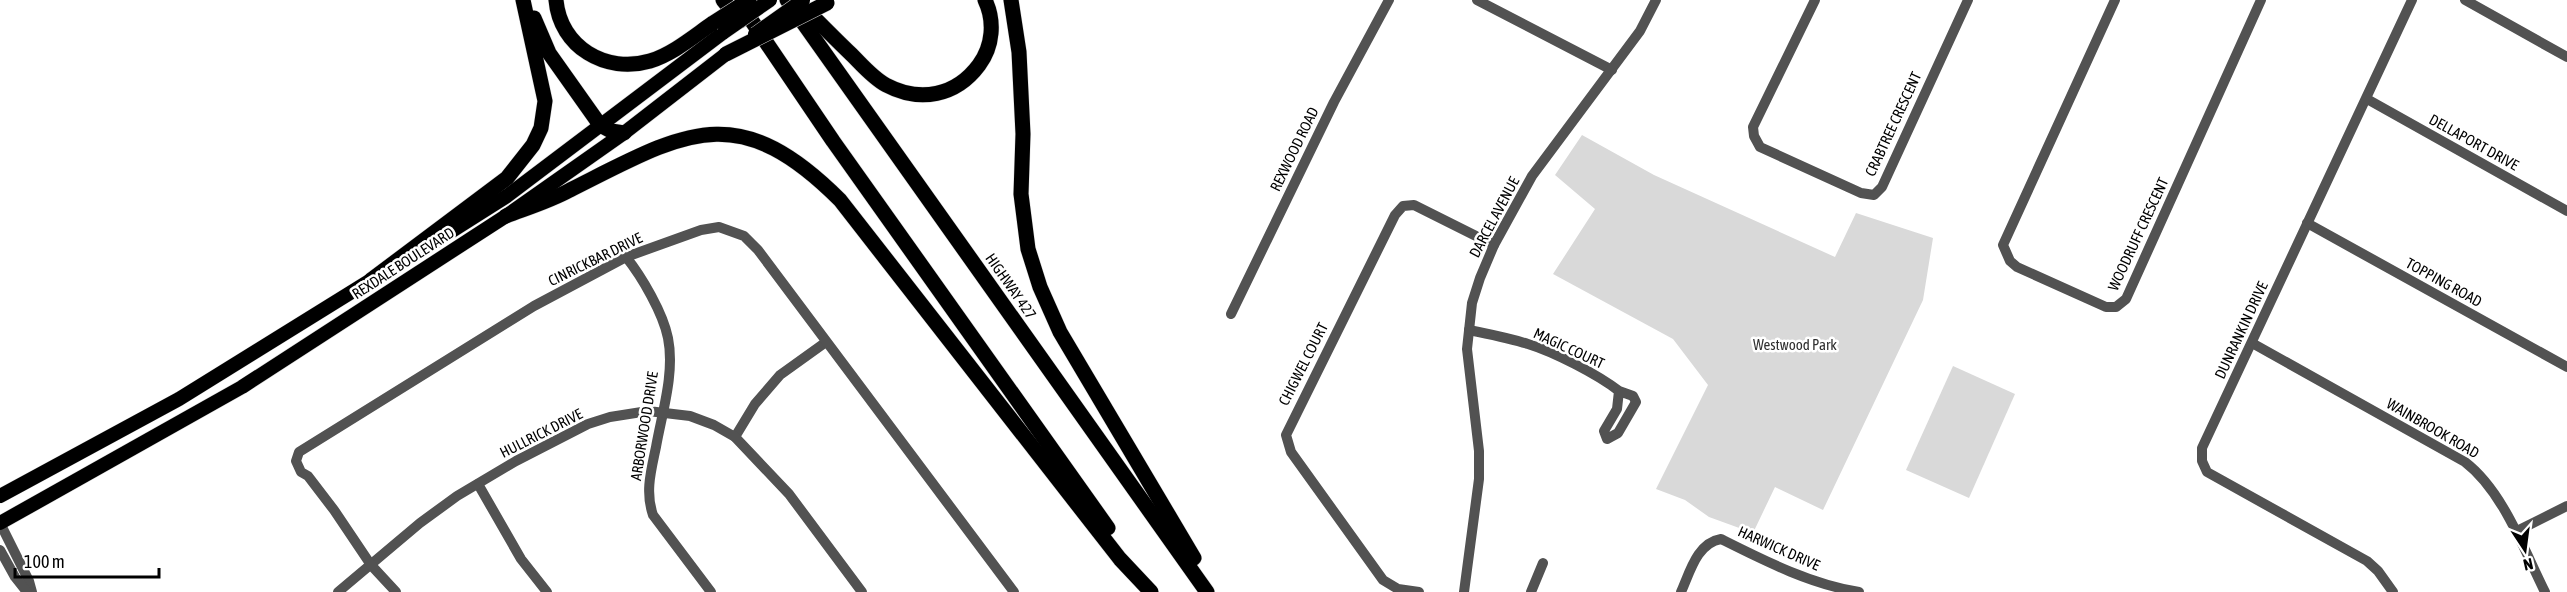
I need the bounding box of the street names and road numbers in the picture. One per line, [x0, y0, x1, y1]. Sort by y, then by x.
street label: CRABTREE CRESCENT [1861, 69, 1925, 179]
street label: REXWOOD ROAD [1266, 104, 1322, 194]
street label: DELLAPORT DRIVE [2426, 110, 2522, 174]
street label: DARCEL AVENUE [1466, 173, 1523, 260]
street label: WOODRUFF CRESCENT [2104, 174, 2172, 293]
street label: REXDALE BOULEVARD [349, 224, 457, 302]
street label: CINRICKBAR DRIVE [545, 229, 645, 289]
street label: HIGHWAY 427 [982, 250, 1040, 322]
street label: TOPPING ROAD [2403, 254, 2485, 310]
street label: DUNRANKIN DRIVE [2211, 278, 2271, 381]
street label: CHIGWEL COURT [1275, 319, 1331, 408]
street label: MAGIC COURT [1531, 324, 1607, 372]
street label: ARBORWOOD DRIVE [627, 370, 661, 482]
street label: WAINBROOK ROAD [2384, 395, 2482, 461]
street label: HULLRICK DRIVE [497, 405, 586, 461]
street label: HARWICK DRIVE [1735, 522, 1823, 574]

